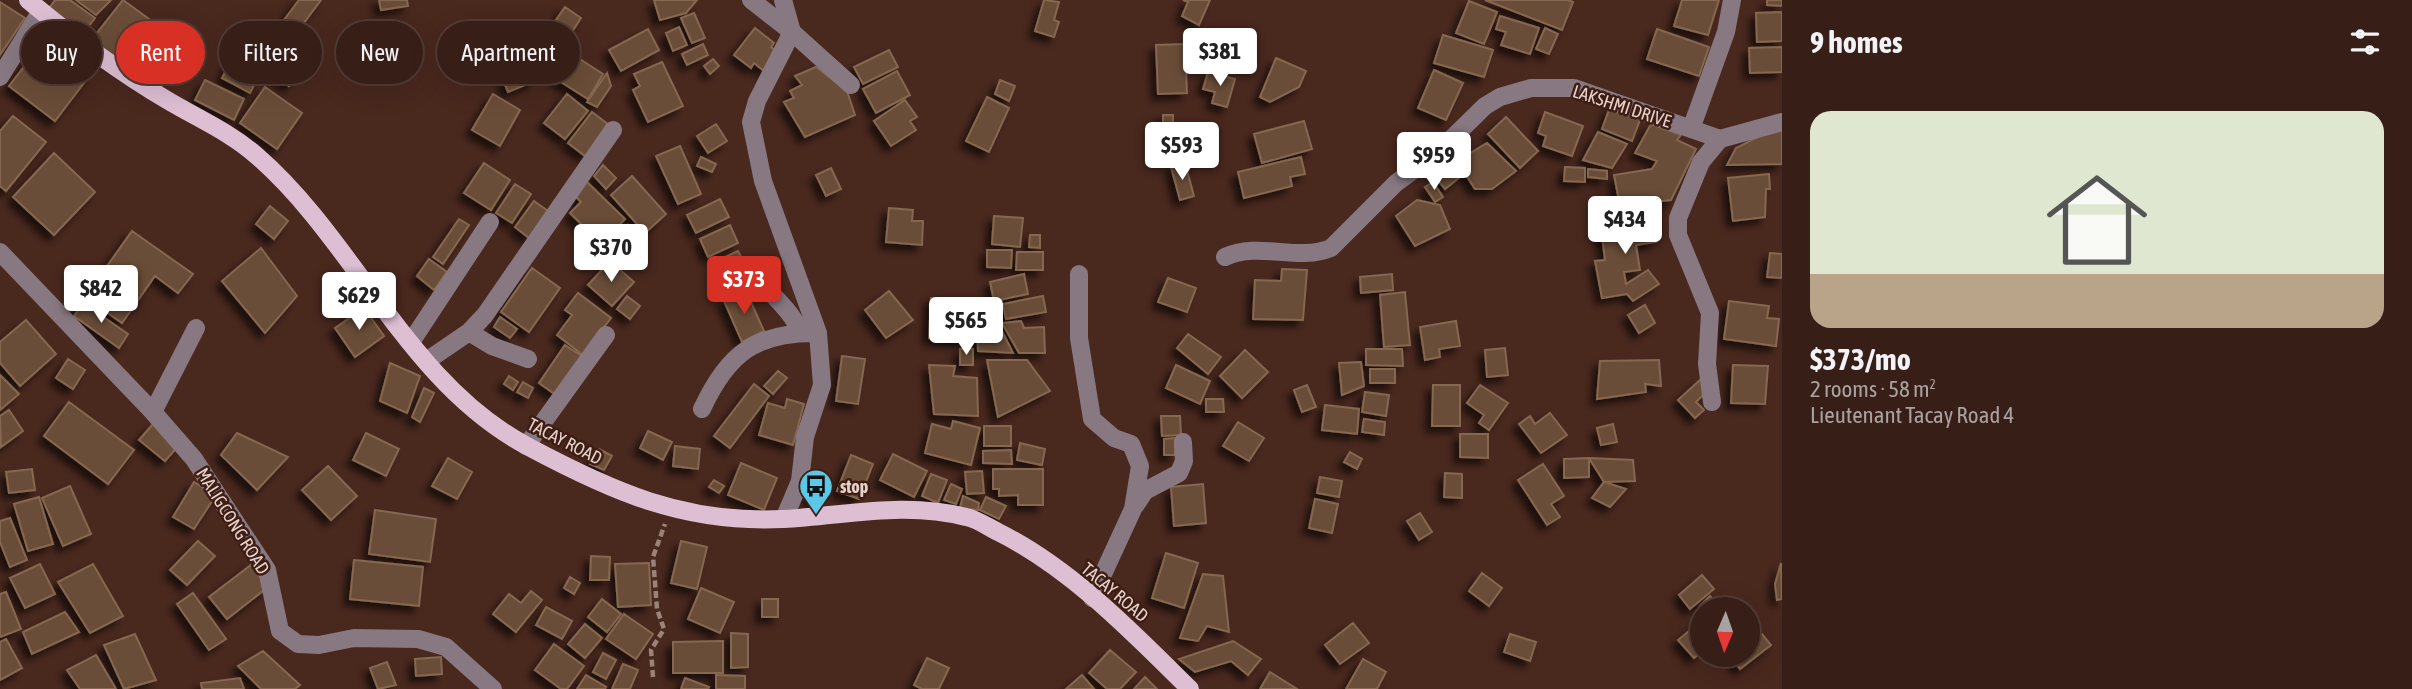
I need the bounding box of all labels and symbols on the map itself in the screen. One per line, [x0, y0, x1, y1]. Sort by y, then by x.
pin: $381 [1179, 28, 1261, 88]
street label: LAKSHMI DRIVE [1570, 80, 1674, 132]
pin: $593 [1141, 122, 1223, 182]
pin: $959 [1393, 132, 1475, 192]
pin: $434 [1584, 196, 1666, 256]
pin: $370 [570, 224, 652, 284]
pin: $373 [703, 256, 785, 316]
pin: $842 [60, 266, 142, 325]
pin: $629 [318, 272, 400, 332]
pin: $565 [925, 298, 1007, 357]
street label: TACAY ROAD [524, 413, 606, 469]
street label: MALIGCONG ROAD [192, 464, 274, 578]
bus stop icon: stop [797, 467, 835, 516]
place label: stop [840, 476, 868, 497]
street label: TACAY ROAD [1077, 558, 1153, 626]
north arrow [1690, 597, 1760, 667]

